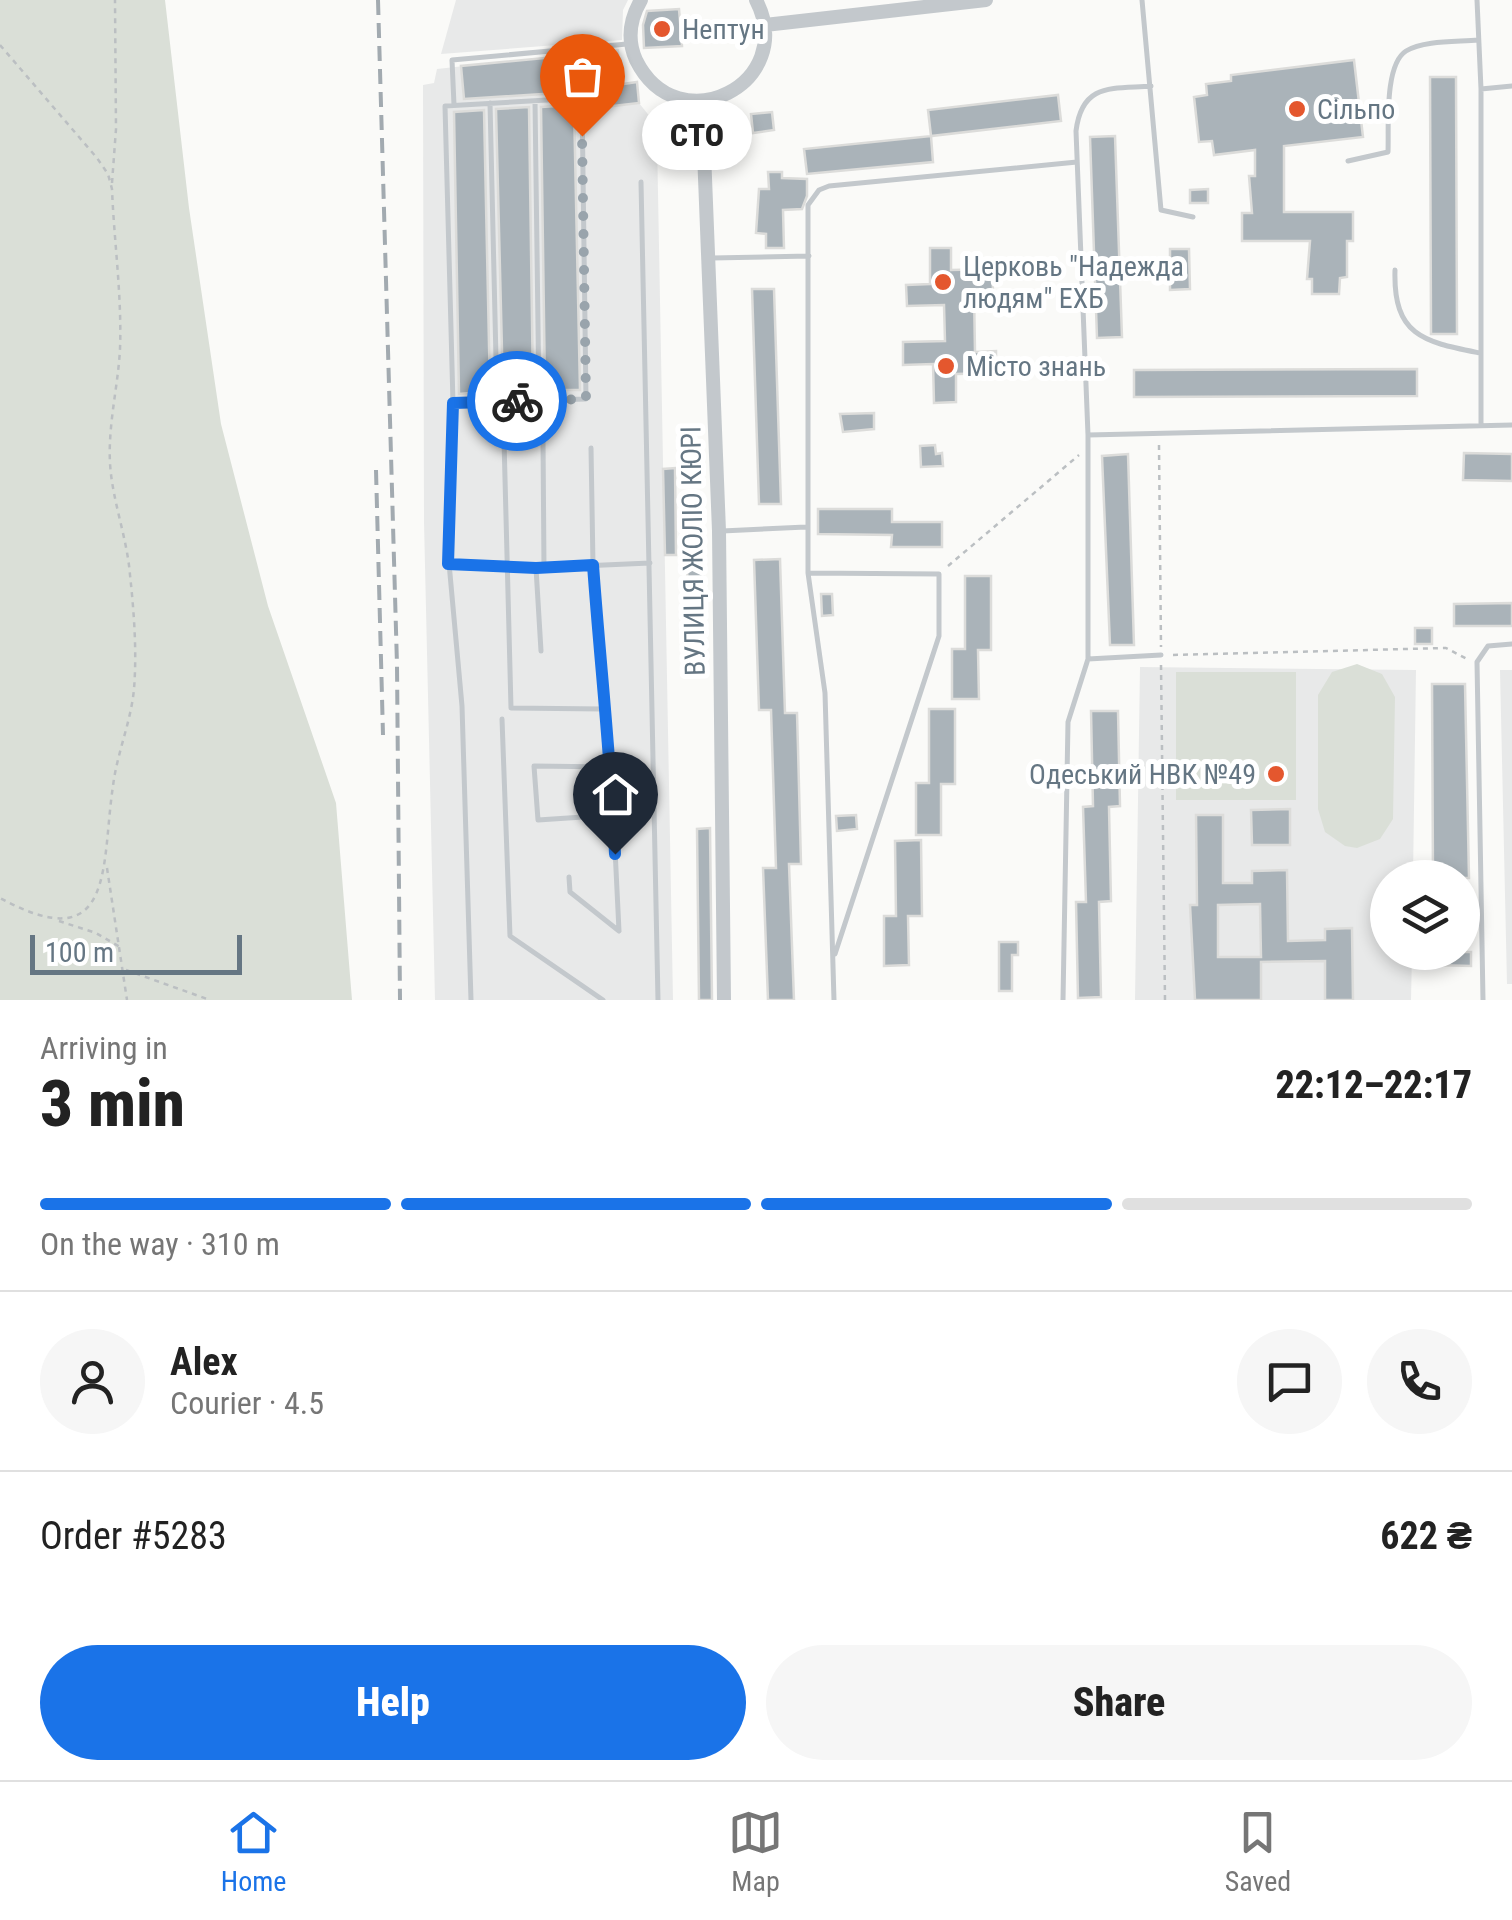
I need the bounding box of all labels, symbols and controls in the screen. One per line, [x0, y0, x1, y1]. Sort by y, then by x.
place label: Нептун [682, 13, 765, 46]
marker: Нептун [651, 18, 673, 40]
pin [540, 34, 625, 137]
icon: bag [555, 49, 610, 104]
place label: Сільпо [1317, 93, 1395, 126]
marker: Сільпо [1286, 98, 1308, 120]
callout: СТО [642, 101, 752, 171]
text: СТО [670, 116, 724, 154]
place label: Церковь "Надежда людям" ЕХБ [963, 250, 1184, 315]
marker: Церковь "Надежда людям" ЕХБ [932, 271, 954, 293]
place label: Місто знань [966, 350, 1106, 383]
courier [467, 351, 567, 451]
marker: Місто знань [935, 355, 957, 377]
icon: bike [490, 374, 545, 429]
street label: ВУЛИЦЯ ЖОЛІО КЮРІ [674, 426, 712, 676]
pin [573, 752, 658, 855]
place label: Одеський НВК №49 [1029, 758, 1256, 791]
marker: Одеський НВК №49 [1265, 763, 1287, 785]
icon: home [588, 767, 643, 822]
map controls [1370, 860, 1480, 970]
button: layers [1370, 860, 1480, 970]
scale bar [30, 930, 242, 974]
text: 100 m [45, 936, 114, 969]
text: Arriving in [40, 1029, 168, 1067]
text: 22:12–22:17 [1275, 1063, 1472, 1107]
text: 3 min [40, 1066, 185, 1142]
text: On the way · 310 m [40, 1225, 280, 1263]
button: person [40, 1329, 145, 1434]
button: chat [1237, 1329, 1342, 1434]
button: phone [1367, 1329, 1472, 1434]
text: Alex [170, 1340, 238, 1384]
text: Courier · 4.5 [170, 1384, 324, 1422]
text: Order #5283 [40, 1514, 227, 1558]
text: 622 ₴ [1380, 1514, 1472, 1558]
button: Help [40, 1645, 746, 1760]
button: Share [766, 1645, 1472, 1760]
tab: Home [221, 1805, 286, 1898]
tab: Map [728, 1805, 783, 1898]
tab: Saved [1225, 1805, 1291, 1898]

